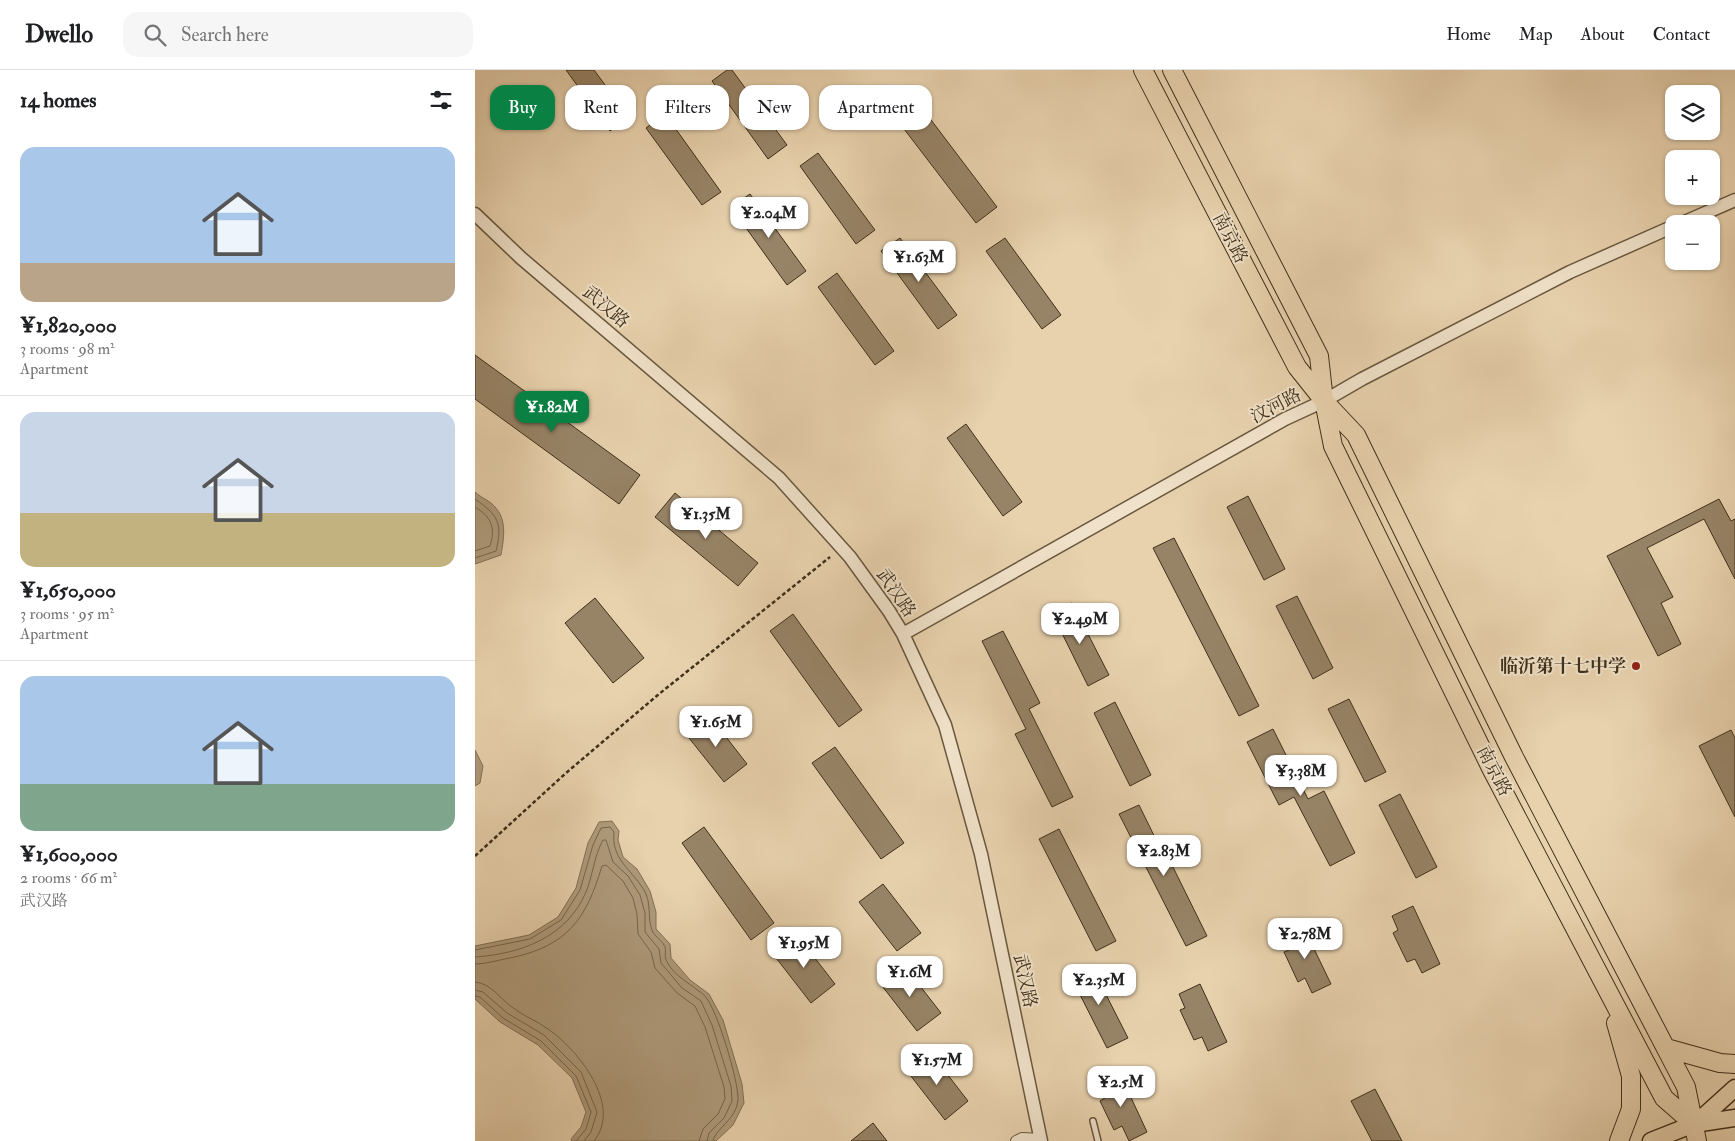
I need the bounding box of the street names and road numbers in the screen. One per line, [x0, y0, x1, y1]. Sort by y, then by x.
street label: 南京路 [1207, 209, 1253, 267]
street label: 武汉路 [578, 281, 634, 333]
street label: 汶河路 [1247, 383, 1305, 429]
street label: 武汉路 [871, 564, 921, 622]
street label: 南京路 [1471, 742, 1517, 800]
street label: 武汉路 [1008, 952, 1042, 1010]

